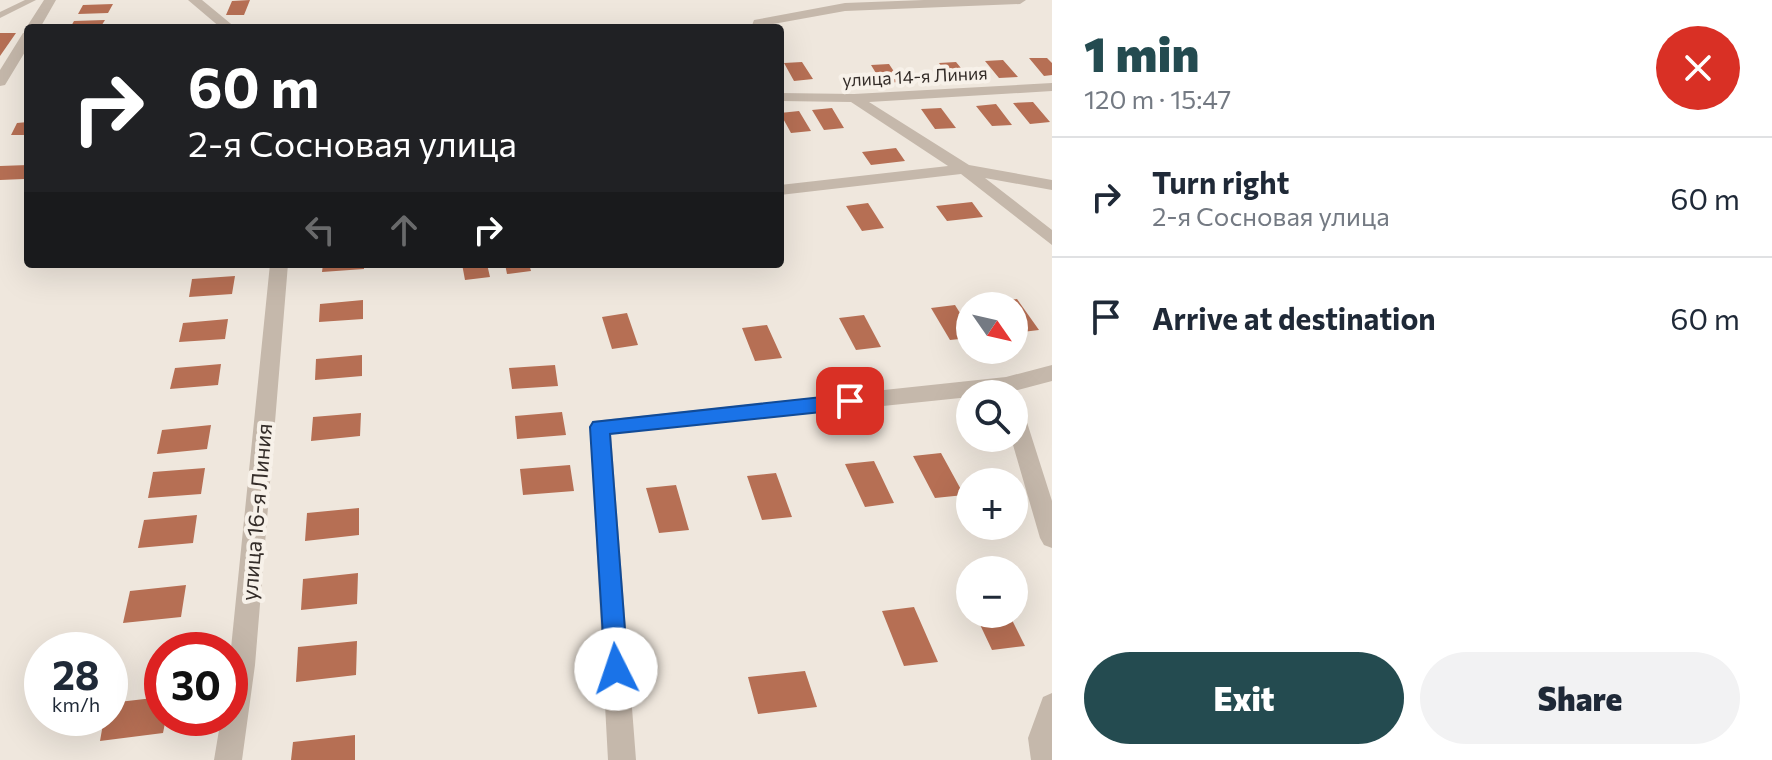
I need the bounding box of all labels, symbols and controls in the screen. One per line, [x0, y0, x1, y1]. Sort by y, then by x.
text: 1 min [1084, 23, 1199, 82]
button: close [1656, 26, 1740, 110]
text: 60 m [188, 51, 319, 120]
icon: right [56, 56, 160, 160]
street label: улица 14-я Линия [842, 61, 988, 91]
text: 120 m · 15:47 [1084, 83, 1231, 114]
text: 2-я Сосновая улица [188, 120, 517, 164]
text: Turn right [1152, 163, 1289, 200]
icon: right [1084, 175, 1128, 219]
text: 60 m [1670, 179, 1740, 216]
text: 2-я Сосновая улица [1152, 200, 1390, 231]
icon: left [298, 208, 342, 252]
icon: ahead [382, 208, 426, 252]
icon: right [466, 208, 510, 252]
north arrow [956, 292, 1028, 364]
map controls [956, 292, 1028, 628]
icon: arrive [1084, 295, 1128, 339]
text: Arrive at destination [1152, 299, 1436, 336]
text: 60 m [1670, 299, 1740, 336]
pin [816, 367, 884, 435]
icon: arrive [828, 379, 872, 423]
button: search [956, 380, 1028, 452]
street label: улица 16-я Линия [235, 422, 277, 602]
button: + [956, 468, 1028, 540]
button: − [956, 556, 1028, 628]
position arrow [574, 627, 658, 711]
speed limit sign: 30 [144, 632, 248, 736]
text: 28 [52, 649, 100, 698]
button: Exit [1084, 652, 1404, 744]
button: Share [1420, 652, 1740, 744]
text: km/h [52, 692, 100, 716]

